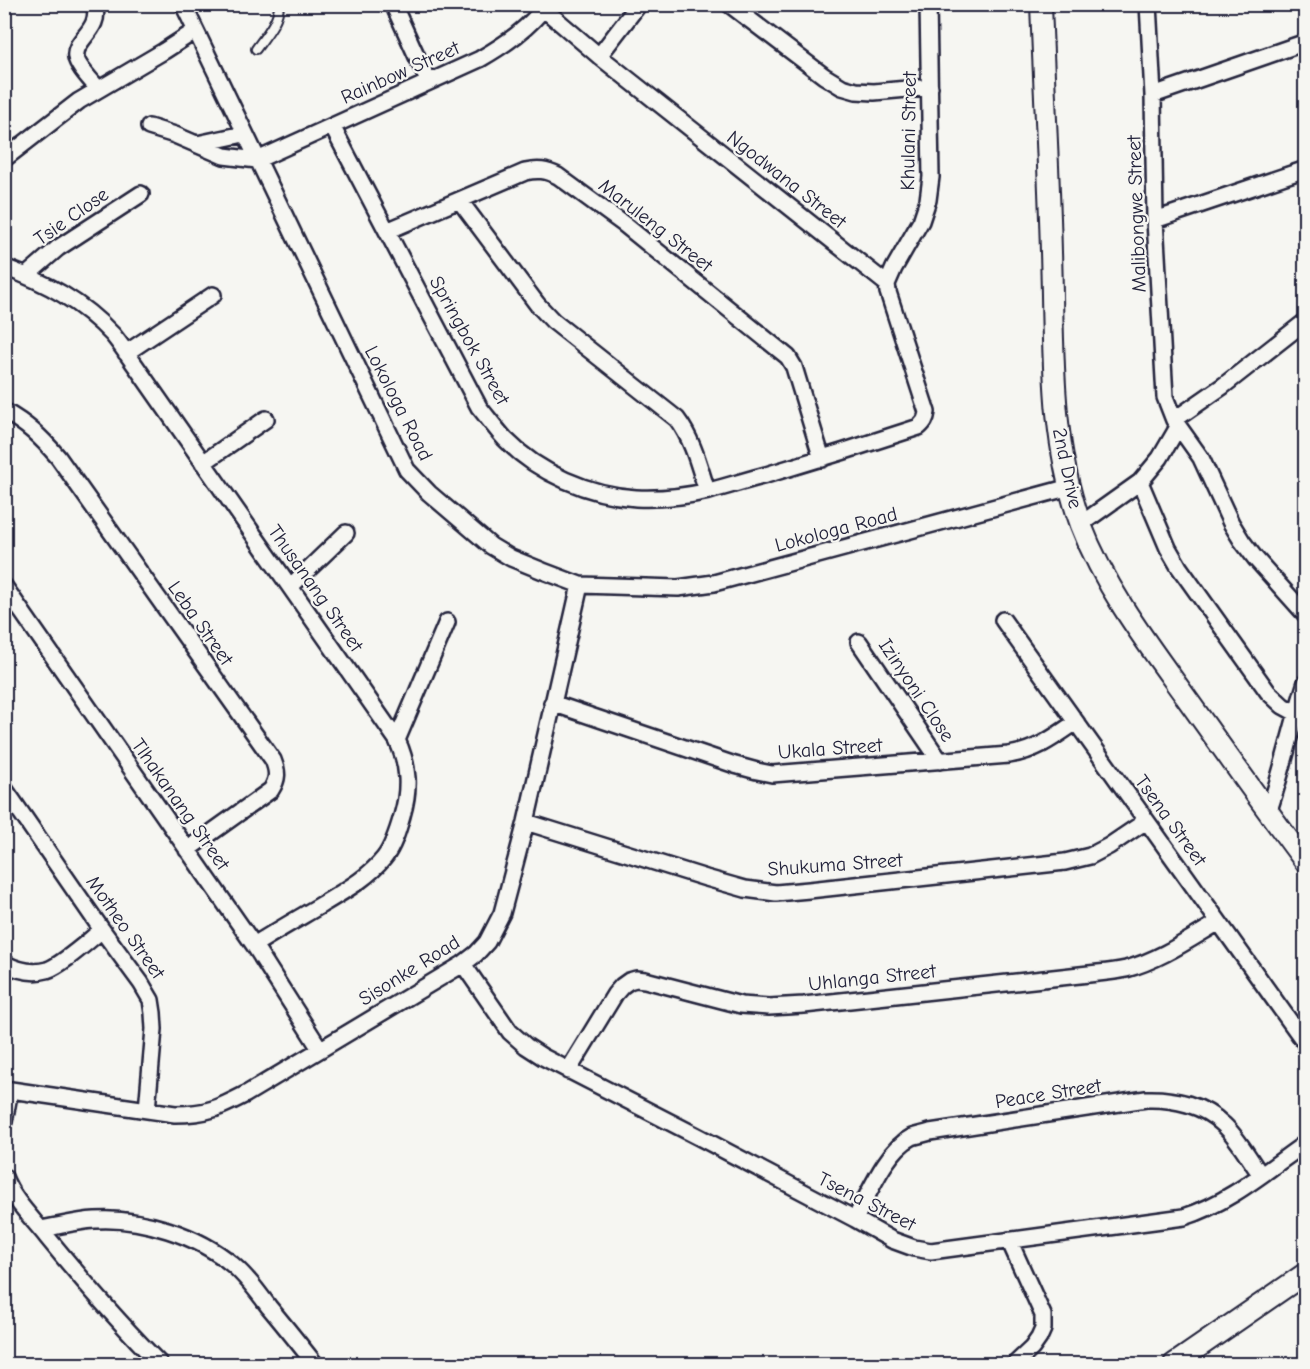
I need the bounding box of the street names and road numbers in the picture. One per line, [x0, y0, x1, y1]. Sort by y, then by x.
street label: Rainbow Street [337, 36, 464, 109]
street label: Khulani Street [896, 70, 921, 191]
street label: Ngodwana Street [722, 126, 852, 234]
street label: Malibongwe Street [1122, 134, 1151, 293]
street label: Maruleng Street [594, 174, 718, 278]
street label: Tsie Close [30, 183, 113, 250]
street label: Springbok Street [425, 272, 515, 410]
street label: Lokologa Road [360, 342, 437, 465]
street label: 2nd Drive [1048, 426, 1087, 511]
street label: Lokologa Road [772, 502, 900, 557]
street label: Thusanang Street [263, 520, 369, 657]
street label: Leba Street [163, 577, 239, 671]
street label: Izinyoni Close [874, 635, 959, 746]
street label: Ukala Street [777, 733, 884, 764]
street label: Tlhakanang Street [127, 734, 235, 876]
street label: Tsena Street [1130, 770, 1212, 871]
street label: Shukuma Street [767, 848, 905, 881]
street label: Motheo Street [81, 871, 170, 984]
street label: Sisonke Road [355, 930, 464, 1011]
street label: Uhlanga Street [807, 959, 938, 996]
street label: Peace Street [993, 1074, 1104, 1113]
street label: Tsena Street [814, 1167, 921, 1237]

